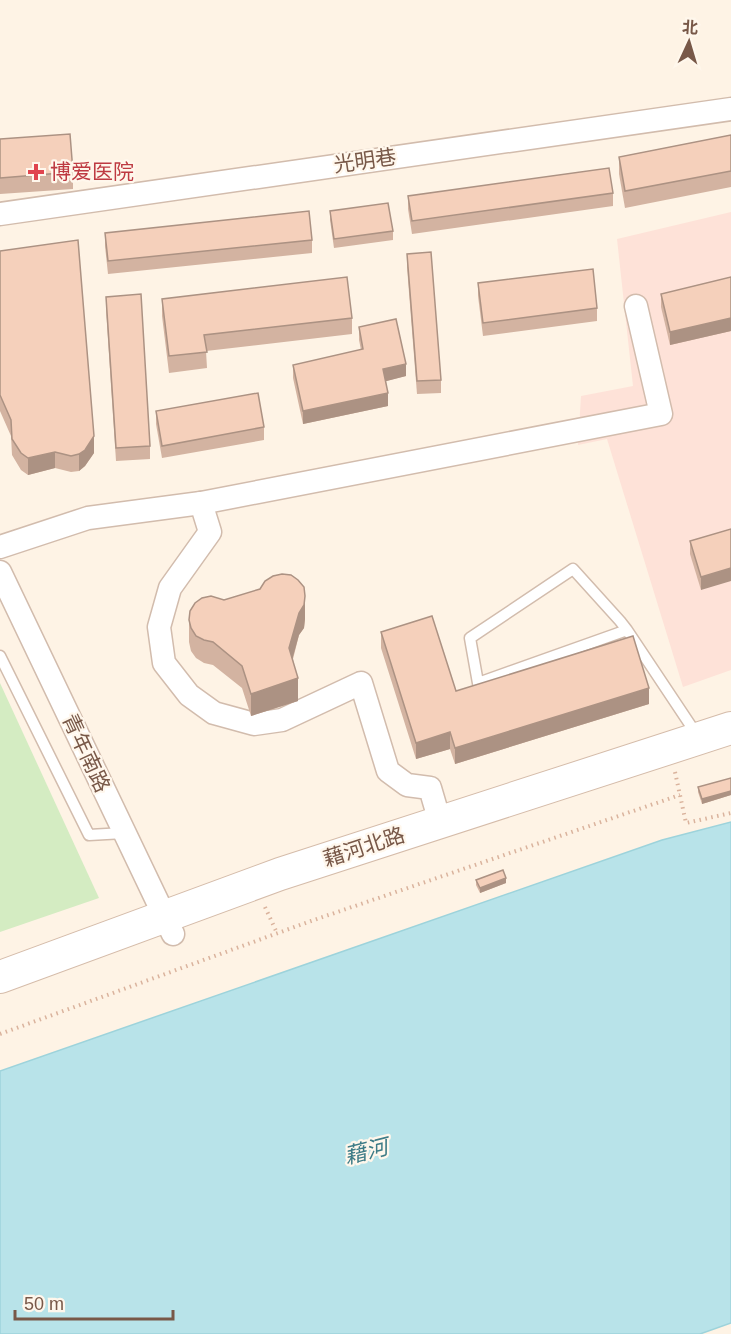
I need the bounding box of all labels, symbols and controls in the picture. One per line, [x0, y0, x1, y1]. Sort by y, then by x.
north arrow [659, 12, 719, 72]
text: 北 [681, 18, 699, 37]
street label: 光明巷 [332, 145, 398, 176]
place label: 博爱医院 [50, 160, 134, 183]
marker: 博爱医院 [27, 163, 45, 181]
street label: 青年南路 [58, 710, 115, 796]
street label: 藉河北路 [320, 823, 407, 870]
water label: 藉河 [342, 1133, 394, 1169]
scale bar [15, 1283, 172, 1321]
text: 50 m [24, 1294, 64, 1314]

